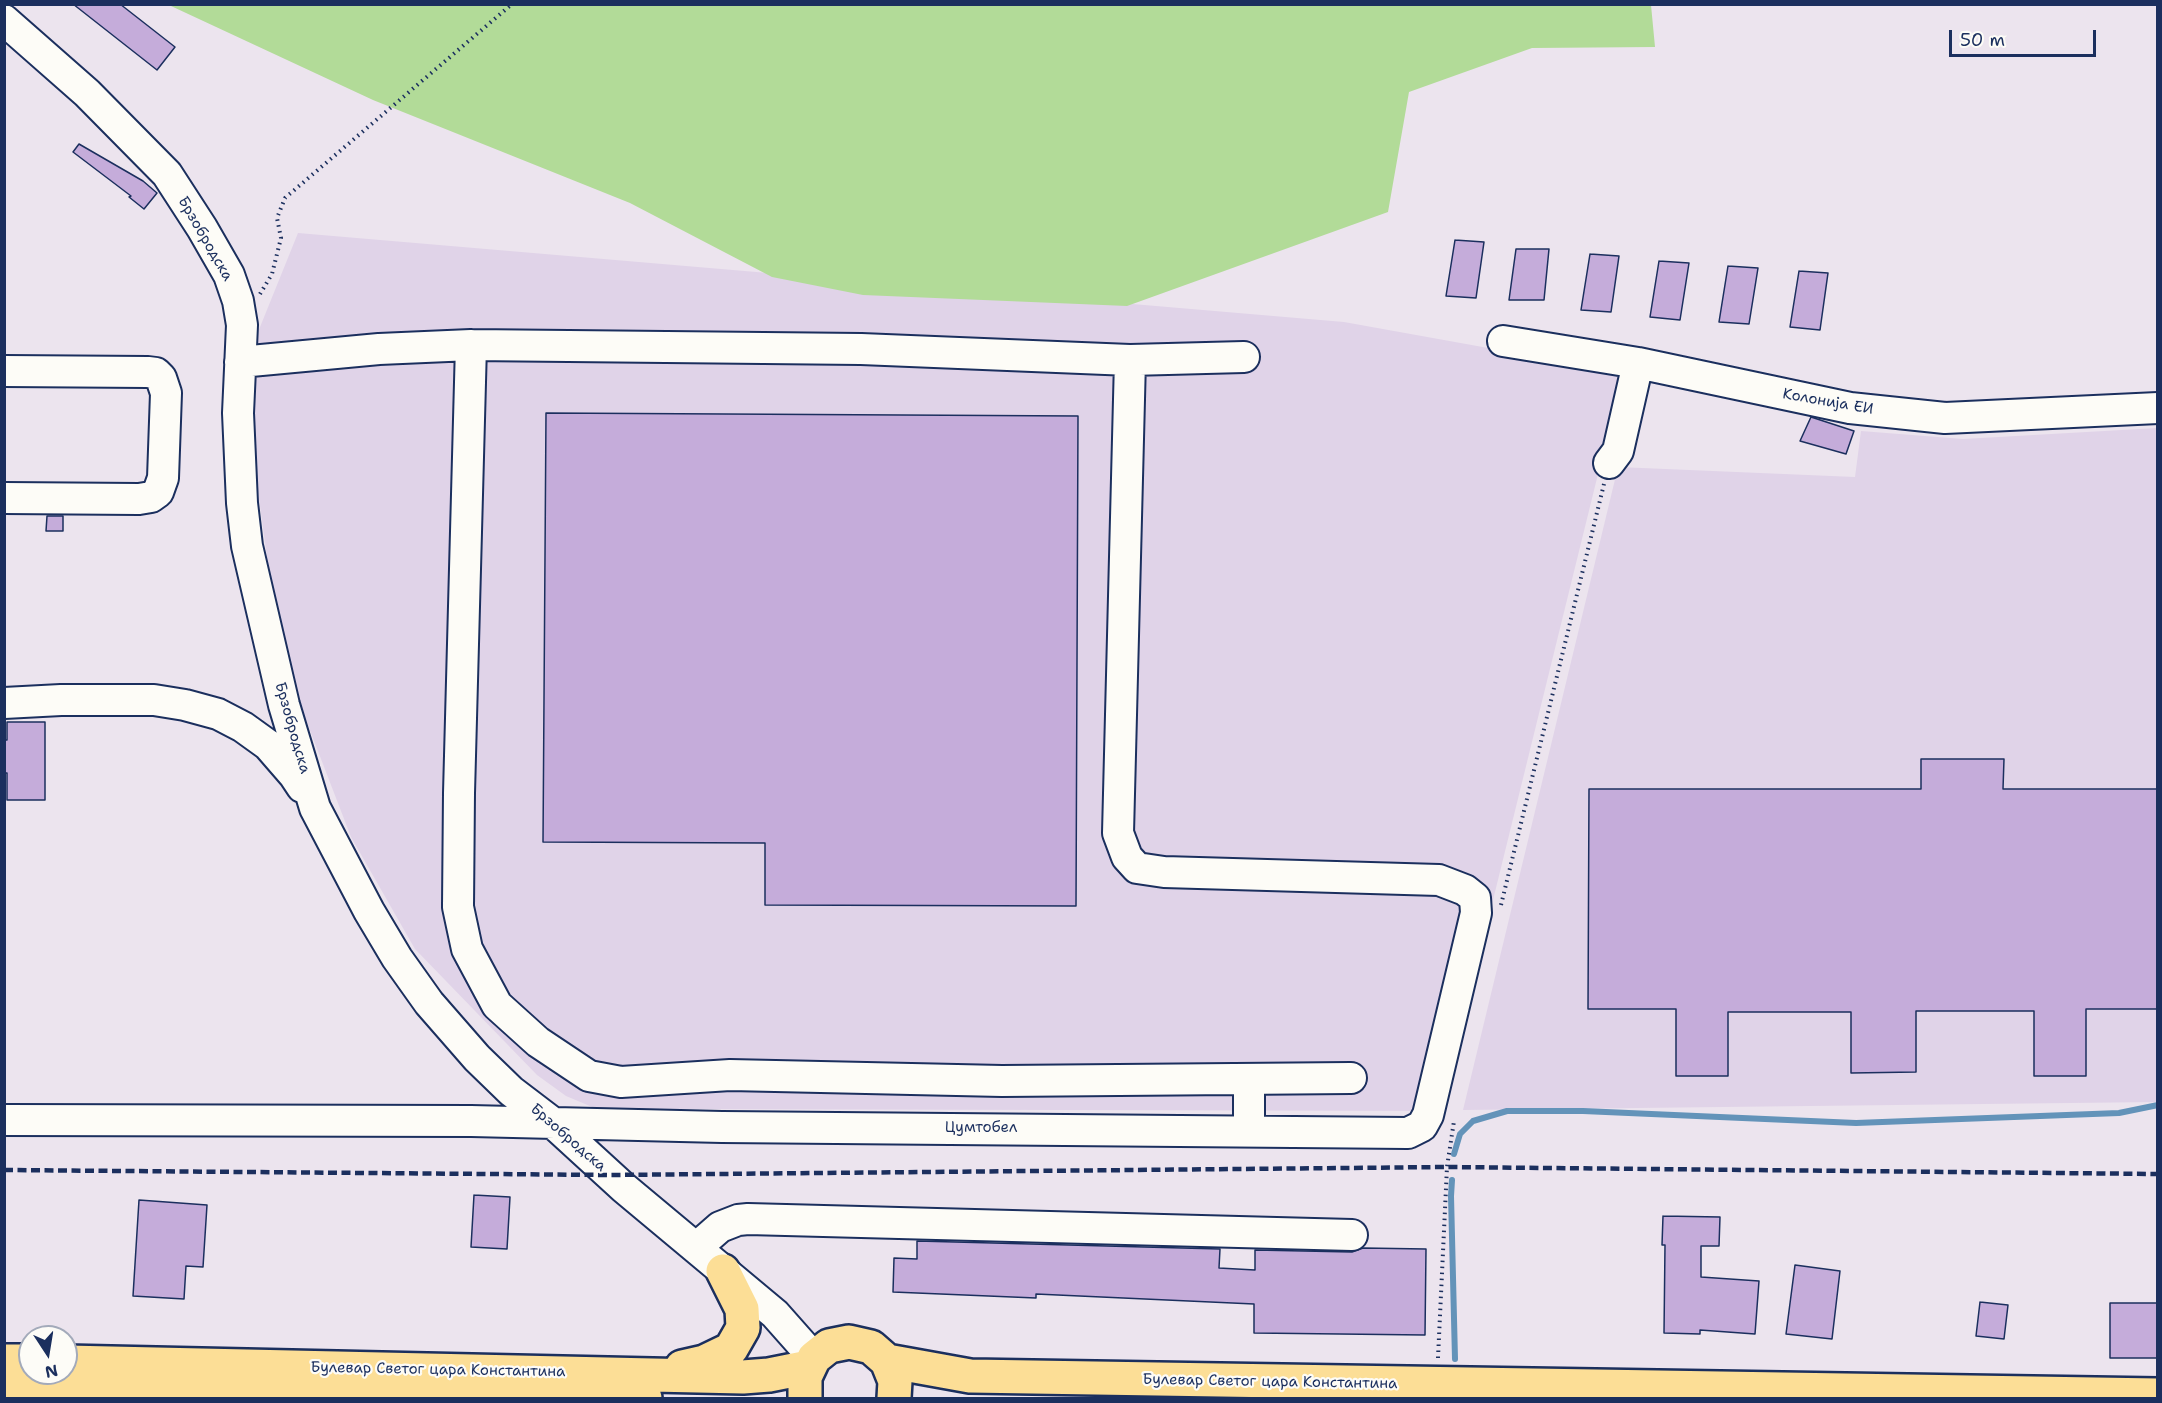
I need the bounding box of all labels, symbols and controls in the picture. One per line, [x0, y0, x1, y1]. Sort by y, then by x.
scale bar [1952, 18, 2099, 56]
text: 50 m [1960, 28, 2005, 52]
street label: Брзобродска [174, 194, 236, 284]
street label: Колонија ЕИ [1781, 385, 1875, 419]
street label: Брзобродска [270, 680, 314, 776]
street label: Брзобродска [526, 1100, 610, 1176]
street label: Цумтобел [945, 1119, 1017, 1137]
north arrow [18, 1325, 78, 1385]
street label: Булевар Светог цара Константина [310, 1359, 566, 1381]
text: N [43, 1360, 60, 1383]
street label: Булевар Светог цара Константина [1142, 1371, 1398, 1393]

